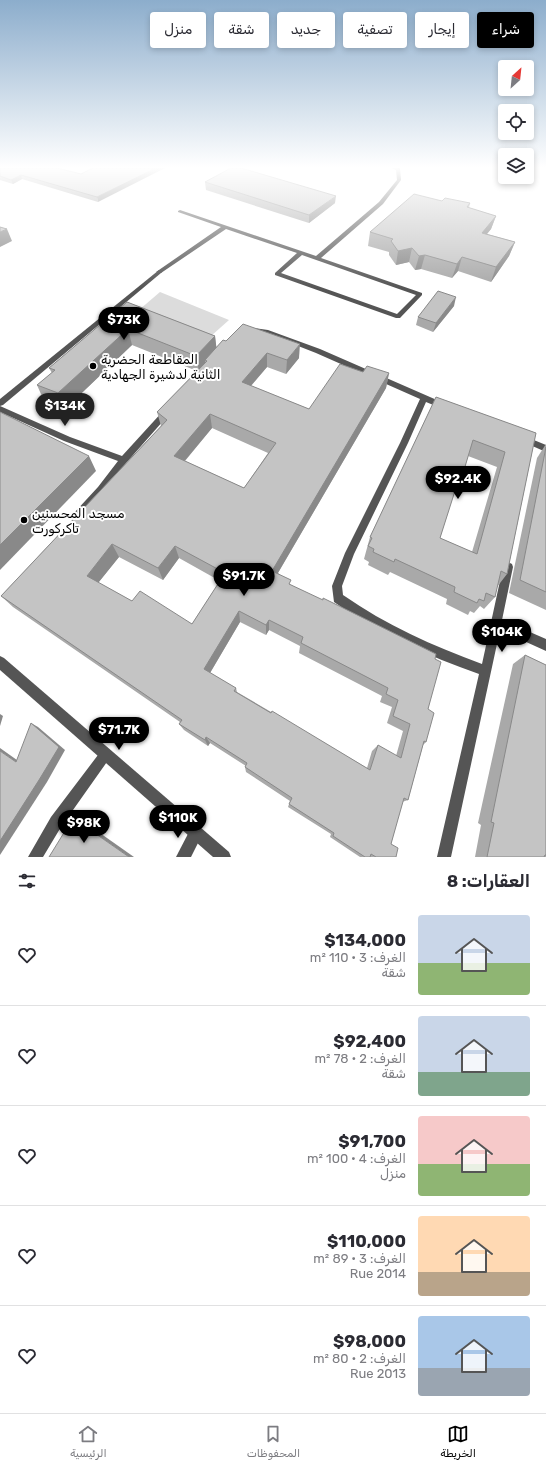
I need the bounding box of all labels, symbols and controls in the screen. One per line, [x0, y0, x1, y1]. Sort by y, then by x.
chip: منزل [150, 12, 206, 48]
chip: شقة [214, 12, 269, 48]
chip: جديد [277, 12, 335, 48]
chip: تصفية [343, 12, 407, 48]
chip: إيجار [415, 12, 469, 48]
chip: شراء [477, 12, 534, 48]
north arrow [498, 60, 534, 96]
map controls [498, 60, 534, 184]
button: locate [498, 104, 534, 140]
button: layers [498, 148, 534, 184]
pin: $73K [100, 307, 148, 341]
text: $73K [107, 312, 141, 327]
place label: المقاطعة الحضرية الثانية لدشيرة الجهادية [101, 352, 221, 383]
marker: المقاطعة الحضرية الثانية لدشيرة الجهادية [88, 361, 98, 371]
pin: $134K [37, 393, 93, 427]
text: $134K [44, 398, 86, 413]
pin: $92.4K [425, 466, 491, 500]
text: $92.4K [435, 471, 481, 486]
place label: مسجد المحسنين تاكركورت [32, 506, 124, 537]
marker: مسجد المحسنين تاكركورت [19, 515, 29, 525]
pin: $91.7K [211, 563, 277, 597]
text: $91.7K [223, 568, 265, 583]
pin: $104K [474, 619, 530, 653]
text: $104K [481, 624, 523, 639]
pin: $71.7K [86, 717, 152, 751]
text: $71.7K [98, 722, 140, 737]
pin: $110K [150, 805, 206, 839]
pin: $98K [60, 810, 108, 844]
text: $110K [158, 810, 198, 825]
text: $98K [67, 815, 101, 830]
icon: filters [16, 870, 38, 892]
text: العقارات: 8 [447, 871, 530, 891]
text: $134,000 [324, 930, 406, 950]
icon: home [450, 931, 498, 979]
icon: heart [16, 944, 38, 966]
text: الغرف: 3 · 110 m² [310, 950, 406, 965]
text: شقة [381, 965, 406, 980]
text: $92,400 [333, 1031, 406, 1051]
icon: home [450, 1032, 498, 1080]
icon: heart [16, 1045, 38, 1067]
text: الغرف: 2 · 78 m² [314, 1051, 406, 1066]
text: شقة [381, 1066, 406, 1081]
text: $91,700 [338, 1131, 406, 1151]
icon: home [450, 1132, 498, 1180]
icon: heart [16, 1145, 38, 1167]
text: الغرف: 4 · 100 m² [307, 1151, 406, 1166]
text: منزل [380, 1166, 406, 1181]
text: $110,000 [327, 1231, 406, 1251]
icon: home [450, 1232, 498, 1280]
icon: heart [16, 1245, 38, 1267]
text: الغرف: 3 · 89 m² [313, 1251, 406, 1266]
text: Rue 2014 [350, 1266, 406, 1281]
text: $98,000 [333, 1331, 406, 1351]
icon: home [450, 1332, 498, 1380]
icon: heart [16, 1345, 38, 1367]
text: الغرف: 2 · 80 m² [313, 1351, 406, 1366]
text: Rue 2013 [350, 1366, 406, 1381]
tab: الرئيسية [70, 1423, 107, 1460]
tab: المحفوظات [247, 1423, 300, 1460]
tab: الخريطة [440, 1423, 476, 1460]

